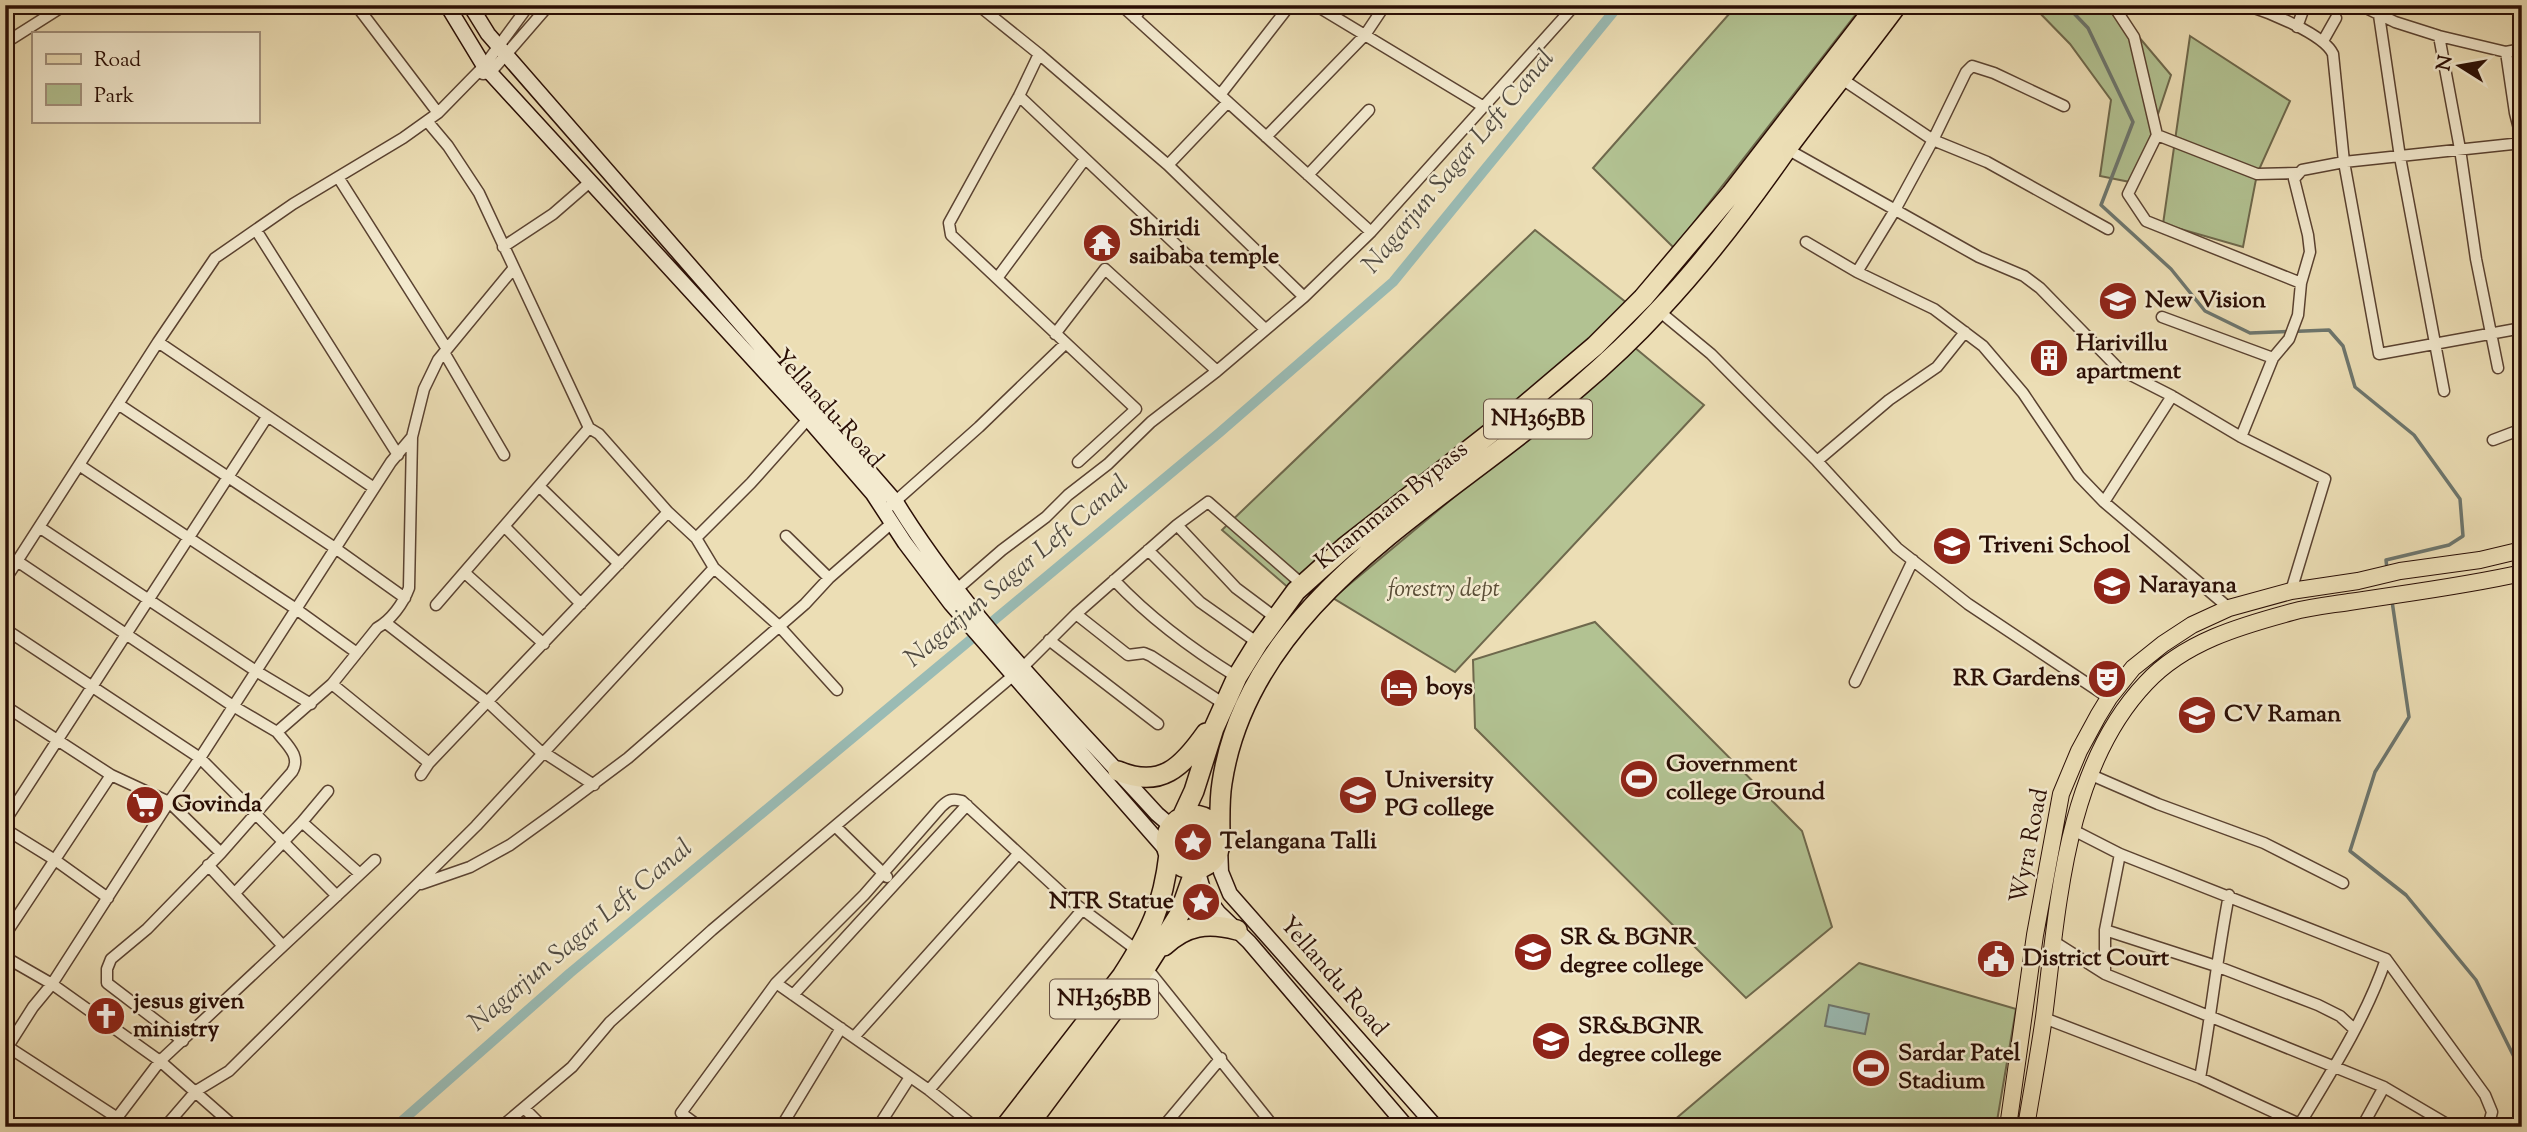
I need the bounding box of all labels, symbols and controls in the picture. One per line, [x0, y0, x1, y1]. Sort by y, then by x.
legend [32, 32, 259, 122]
north arrow [2426, 32, 2496, 102]
water label: Nagarjun Sagar Left Canal [1354, 42, 1564, 282]
text: Road [94, 46, 141, 76]
text: N [2431, 53, 2460, 73]
text: Park [94, 82, 135, 112]
place label: Shiridi saibaba temple [1129, 212, 1279, 274]
temple icon: Shiridi saibaba temple [1081, 222, 1123, 264]
school or university icon: New Vision [2097, 280, 2139, 322]
place label: New Vision [2145, 284, 2267, 318]
place label: Harivillu apartment [2076, 327, 2182, 389]
building icon: Harivillu apartment [2028, 337, 2070, 379]
street label: Yellandu Road [765, 342, 891, 477]
road number: NH365BB [1484, 400, 1592, 438]
street label: Khammam Bypass [1308, 433, 1476, 579]
water label: Nagarjun Sagar Left Canal [897, 467, 1137, 677]
school or university icon: Triveni School [1931, 525, 1973, 567]
place label: Triveni School [1979, 529, 2131, 563]
school or university icon: Narayana [2091, 565, 2133, 607]
place label: Narayana [2139, 569, 2238, 603]
park label: forestry dept [1386, 573, 1500, 607]
theatre icon: RR Gardens [2086, 658, 2128, 700]
place label: RR Gardens [1953, 662, 2080, 696]
hotel icon: boys [1378, 667, 1420, 709]
place label: boys [1425, 671, 1473, 705]
school or university icon: CV Raman [2176, 694, 2218, 736]
place label: CV Raman [2224, 698, 2342, 732]
place label: Government college Ground [1666, 748, 1826, 810]
sports icon: Government college Ground [1618, 758, 1660, 800]
place label: University PG college [1385, 764, 1494, 826]
school or university icon: University PG college [1337, 774, 1379, 816]
supermarket icon: Govinda [124, 784, 166, 826]
street label: Wyra Road [2002, 785, 2058, 906]
place label: Govinda [172, 788, 263, 822]
place icon: Telangana Talli [1172, 821, 1214, 863]
place label: Telangana Talli [1220, 825, 1377, 859]
water label: Nagarjun Sagar Left Canal [461, 831, 701, 1041]
place icon: NTR Statue [1180, 881, 1222, 923]
place label: NTR Statue [1049, 885, 1174, 919]
street label: Yellandu Road [1271, 909, 1395, 1045]
place label: SR & BGNR degree college [1560, 921, 1704, 983]
school or university icon: SR & BGNR degree college [1512, 931, 1554, 973]
public building icon: District Court [1975, 938, 2017, 980]
place label: District Court [2023, 942, 2170, 976]
road number: NH365BB [1050, 980, 1158, 1018]
place label: jesus given ministry [133, 985, 245, 1047]
church icon: jesus given ministry [85, 995, 127, 1037]
place label: SR&BGNR degree college [1578, 1010, 1722, 1072]
school or university icon: SR&BGNR degree college [1530, 1020, 1572, 1062]
place label: Sardar Patel Stadium [1898, 1037, 2021, 1099]
sports icon: Sardar Patel Stadium [1850, 1047, 1892, 1089]

